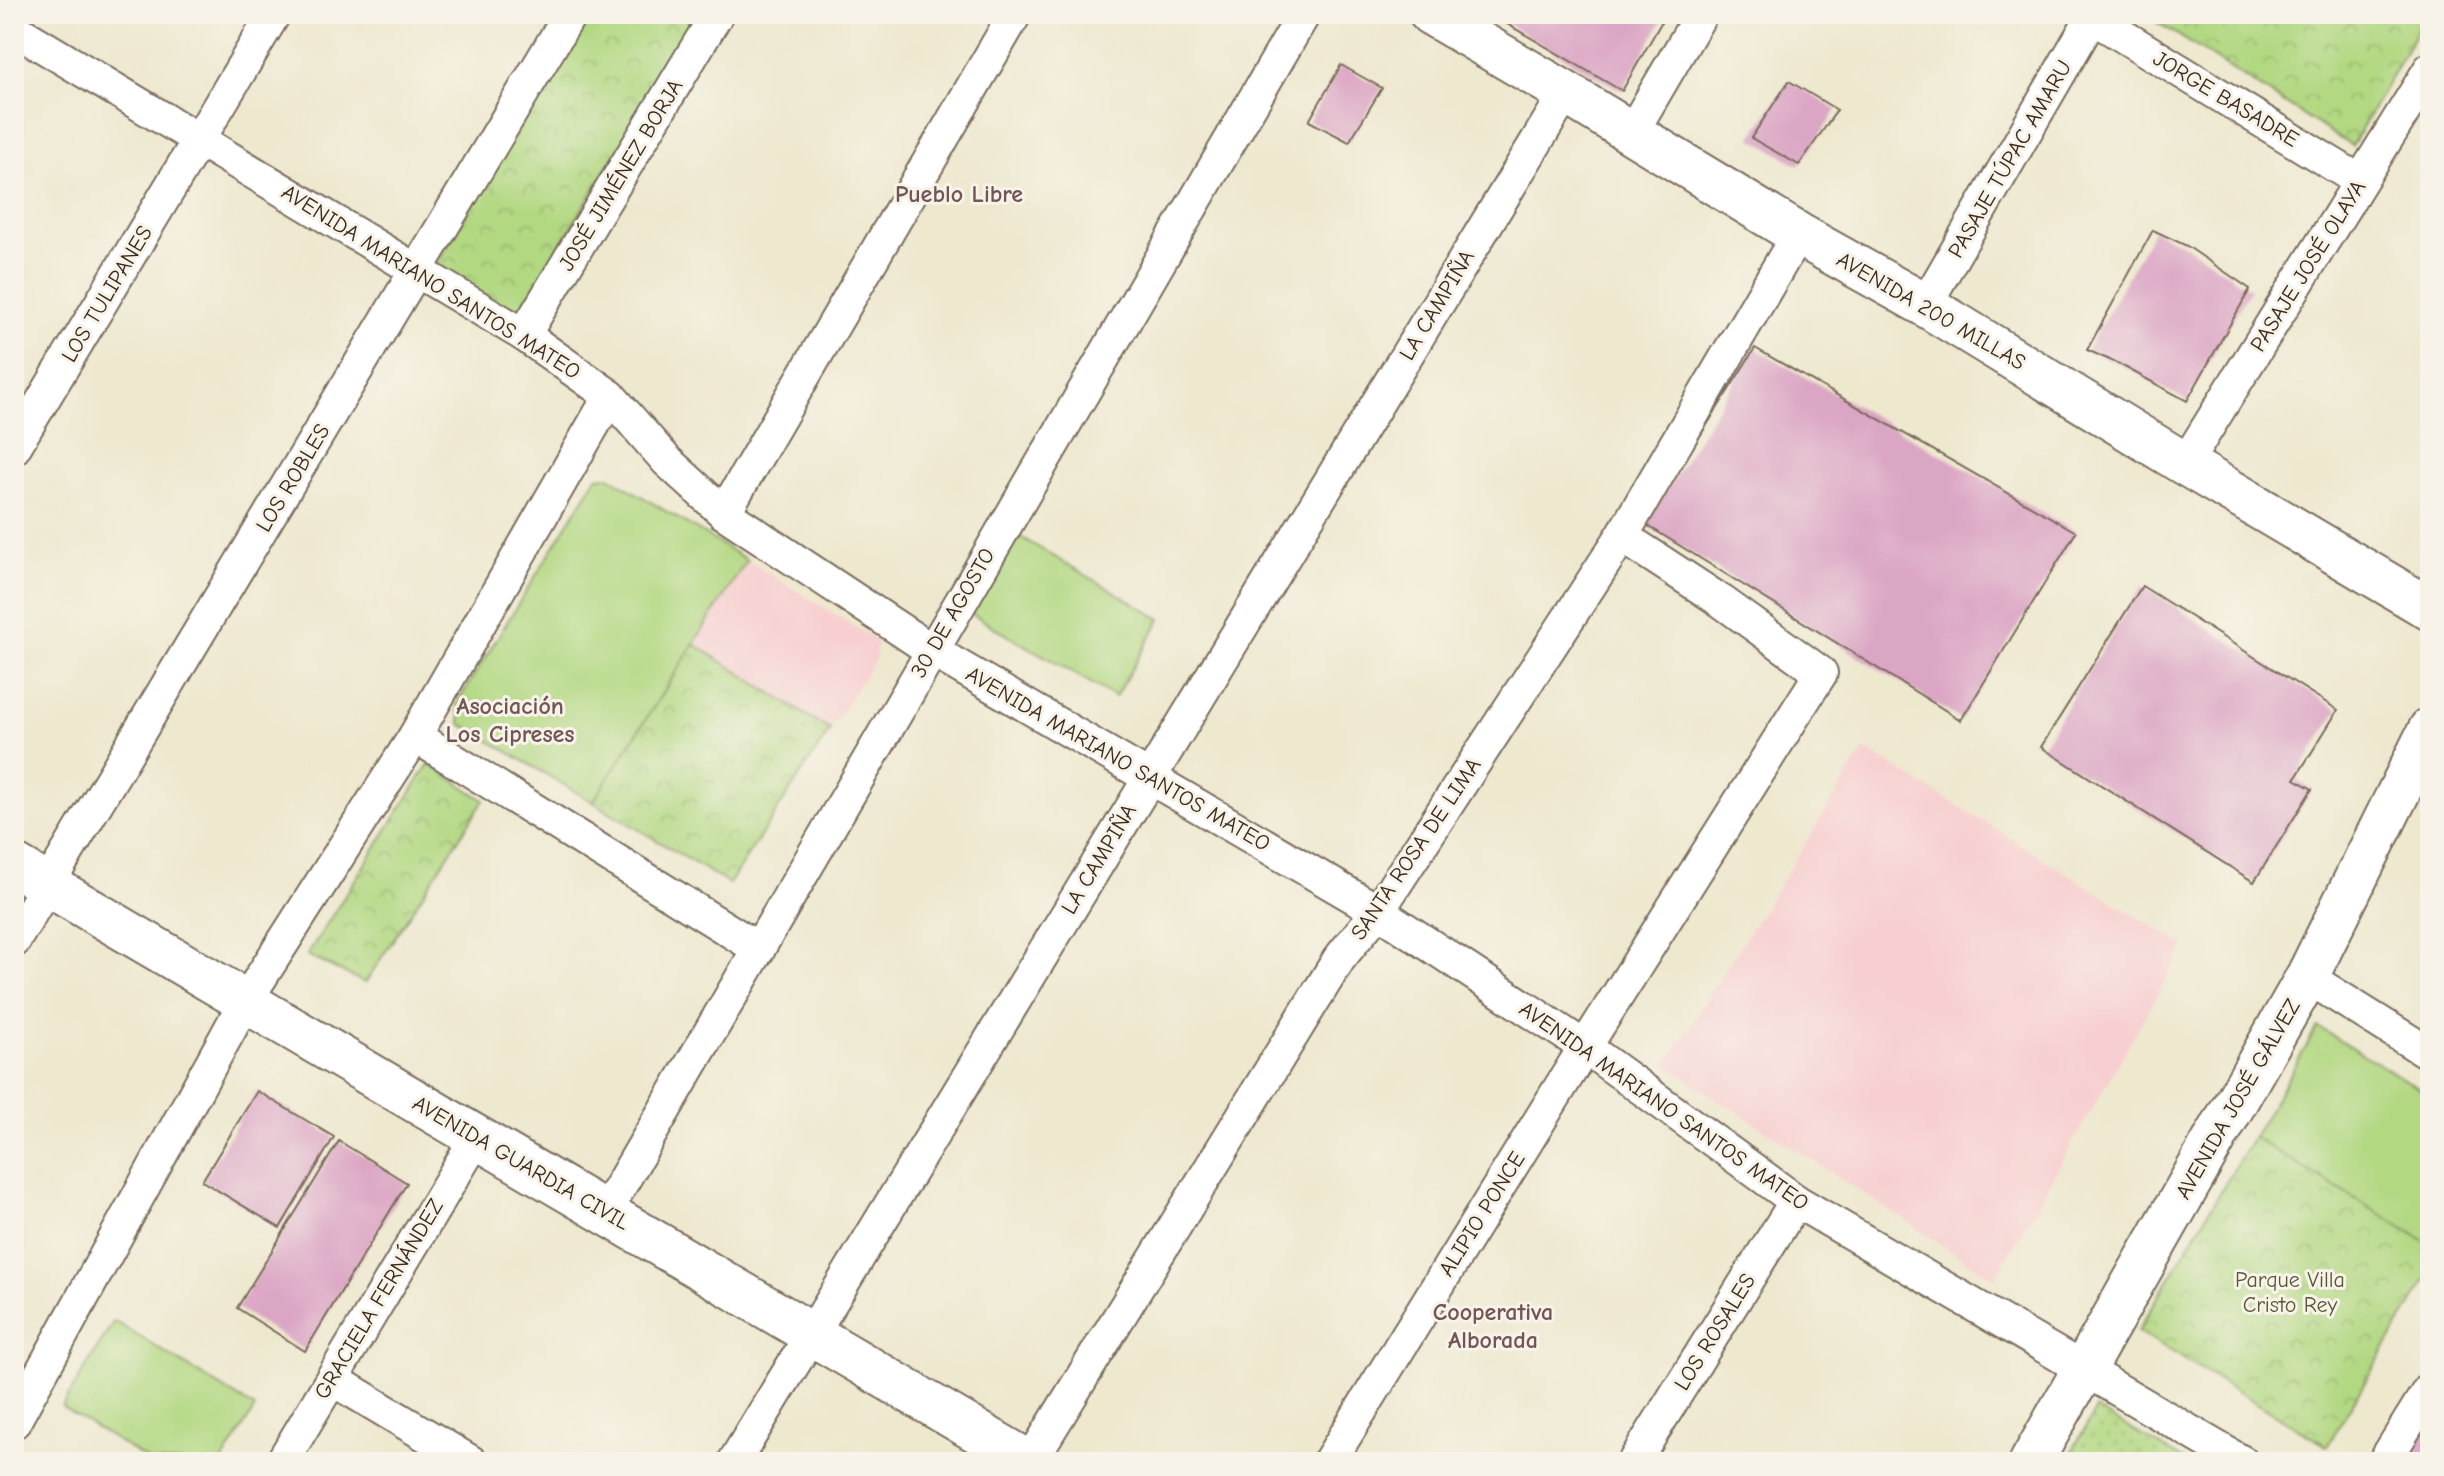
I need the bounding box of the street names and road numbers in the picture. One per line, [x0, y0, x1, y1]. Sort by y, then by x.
street label: JORGE BASADRE [2148, 45, 2304, 153]
street label: PASAJE TÚPAC AMARU [1943, 56, 2077, 262]
street label: JOSÉ JIMÉNEZ BORJA [553, 74, 689, 276]
street label: PASAJE JOSÉ OLAYA [2245, 175, 2371, 357]
street label: AVENIDA MARIANO SANTOS MATEO [277, 179, 585, 385]
street label: LOS TULIPANES [56, 221, 158, 367]
street label: LA CAMPIÑA [1394, 245, 1480, 365]
street label: AVENIDA 200 MILLAS [1832, 246, 2030, 376]
street label: LOS ROBLES [251, 419, 335, 537]
street label: 30 DE AGOSTO [905, 543, 1001, 683]
street label: AVENIDA MARIANO SANTOS MATEO [961, 661, 1275, 857]
street label: SANTA ROSA DE LIMA [1345, 753, 1487, 945]
street label: LA CAMPIÑA [1056, 799, 1142, 919]
street label: AVENIDA JOSÉ GÁLVEZ [2170, 994, 2306, 1204]
street label: AVENIDA MARIANO SANTOS MATEO [1514, 996, 1814, 1216]
street label: AVENIDA GUARDIA CIVIL [408, 1090, 634, 1236]
street label: ALIPIO PONCE [1433, 1147, 1531, 1281]
street label: GRACIELA FERNÁNDEZ [309, 1194, 449, 1404]
street label: LOS ROSALES [1669, 1269, 1761, 1395]

